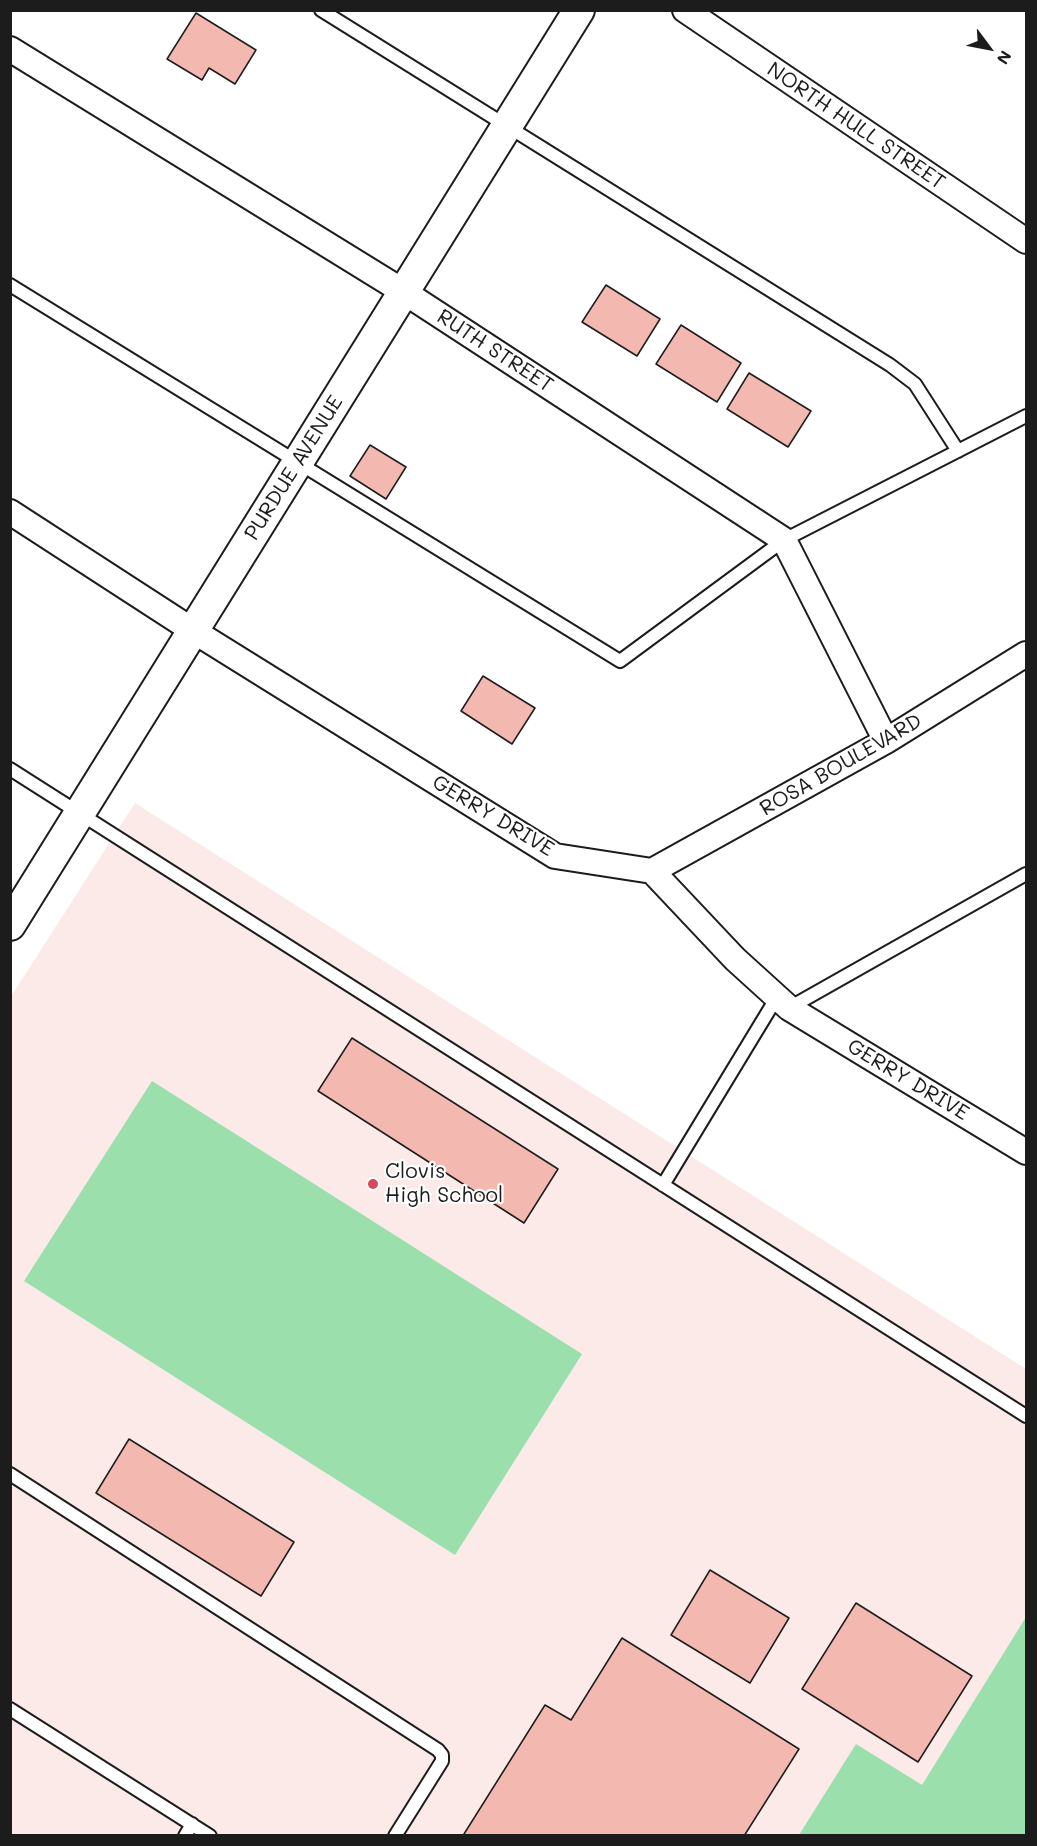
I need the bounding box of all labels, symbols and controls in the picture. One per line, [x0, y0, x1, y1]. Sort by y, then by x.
north arrow [959, 18, 1019, 78]
text: N [993, 47, 1017, 69]
street label: NORTH HULL STREET [762, 57, 950, 195]
street label: RUTH STREET [432, 304, 558, 398]
street label: PURDUE AVENUE [239, 391, 349, 545]
street label: ROSA BOULEVARD [756, 708, 926, 822]
street label: GERRY DRIVE [428, 770, 558, 862]
street label: GERRY DRIVE [843, 1034, 973, 1126]
place label: Clovis High School [385, 1159, 503, 1209]
marker: Clovis High School [366, 1177, 380, 1191]

